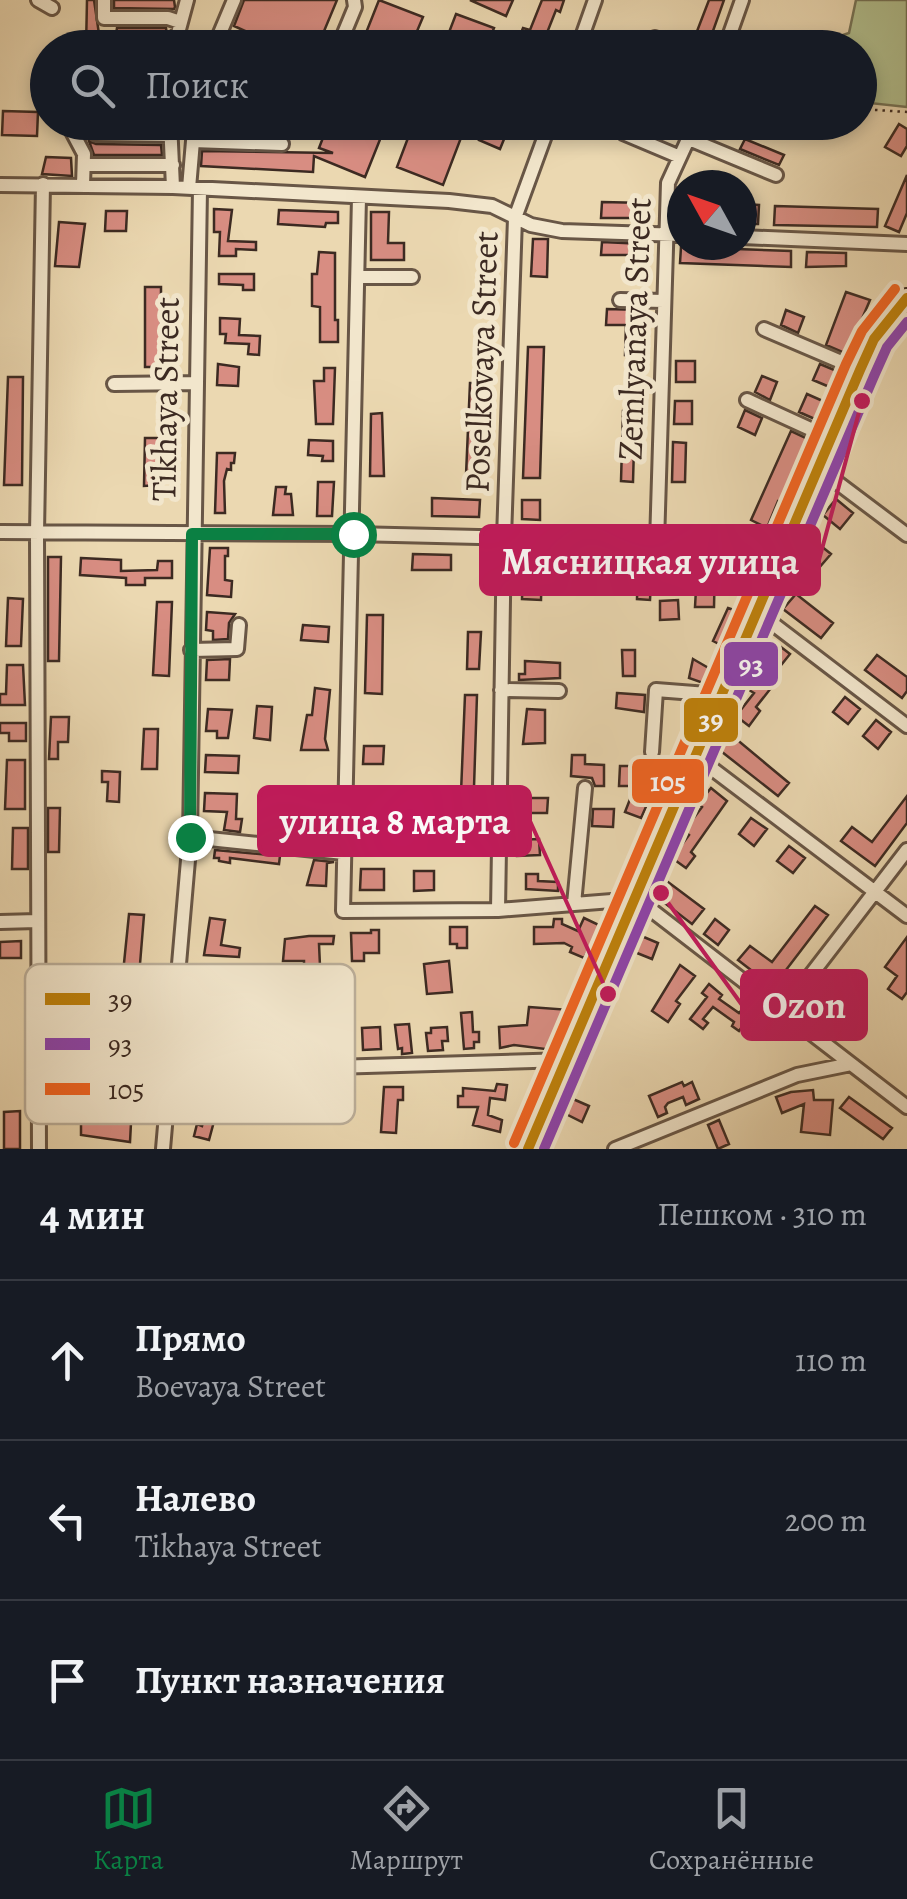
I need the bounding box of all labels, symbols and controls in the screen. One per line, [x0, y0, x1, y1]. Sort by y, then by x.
search box [30, 30, 877, 140]
icon: search [65, 58, 120, 113]
text: Поиск [145, 59, 249, 111]
north arrow [667, 170, 757, 260]
street label: Zemlyanaya Street [605, 197, 663, 461]
street label: Poselkovaya Street [452, 230, 510, 494]
street label: Tikhaya Street [139, 297, 191, 501]
route start [331, 512, 377, 558]
callout: Мясницкая улица [481, 526, 819, 594]
text: Мясницкая улица [501, 535, 800, 587]
line badge: 93 [722, 640, 780, 688]
text: 93 [738, 646, 764, 684]
line badge: 39 [682, 696, 740, 744]
text: 39 [698, 701, 724, 739]
line badge: 105 [630, 757, 706, 805]
text: 105 [650, 763, 686, 801]
callout: улица 8 марта [259, 787, 530, 855]
text: улица 8 марта [279, 795, 511, 847]
route end [168, 815, 214, 861]
legend [25, 964, 355, 1124]
callout: Ozon [742, 971, 866, 1039]
text: Ozon [762, 979, 846, 1031]
text: 39 [108, 981, 132, 1019]
text: 93 [108, 1026, 132, 1064]
text: 105 [108, 1071, 145, 1109]
text: 4 мин [40, 1186, 145, 1243]
text: Пешком · 310 m [657, 1192, 867, 1236]
text: Прямо [135, 1312, 246, 1364]
icon: ahead [40, 1333, 95, 1388]
text: 110 m [795, 1338, 867, 1382]
text: Boevaya Street [135, 1364, 326, 1408]
text: Налево [135, 1472, 256, 1524]
icon: left [40, 1493, 95, 1548]
text: 200 m [785, 1498, 867, 1542]
text: Tikhaya Street [135, 1524, 322, 1568]
icon: arrive [40, 1653, 95, 1708]
text: Пункт назначения [135, 1654, 445, 1706]
tab: Карта [93, 1781, 164, 1879]
tab: Маршрут [350, 1781, 463, 1879]
tab: Сохранённые [649, 1781, 814, 1879]

